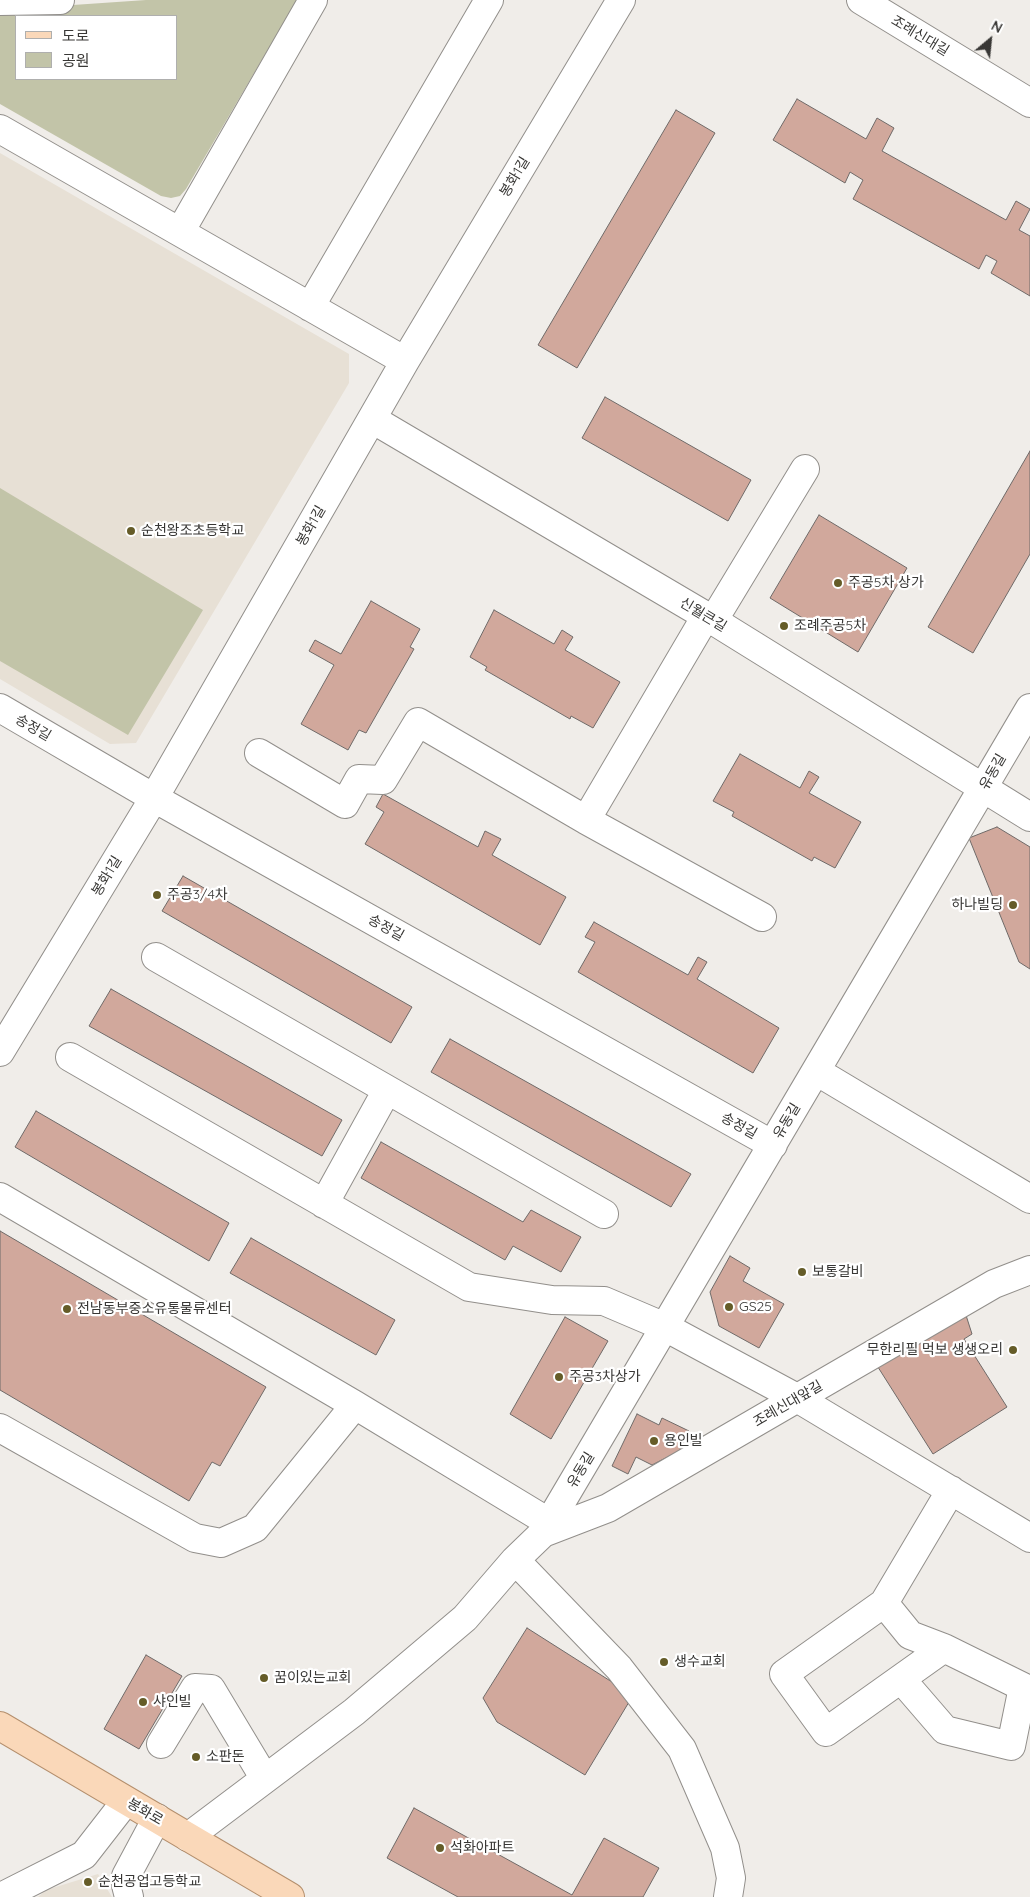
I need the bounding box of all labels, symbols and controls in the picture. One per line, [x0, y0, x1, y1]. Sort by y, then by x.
street label: 조례신대길 [888, 12, 952, 60]
legend [15, 15, 178, 80]
north arrow [965, 15, 1015, 65]
text: N [988, 16, 1006, 37]
text: 도로 [62, 26, 90, 45]
text: 공원 [62, 51, 90, 70]
street label: 봉화1길 [497, 154, 533, 200]
street label: 봉화1길 [293, 503, 329, 549]
place label: 순천왕조초등학교 [141, 523, 244, 539]
marker: 순천왕조초등학교 [125, 525, 137, 537]
place label: 주공5차 상가 [848, 575, 924, 591]
marker: 주공5차 상가 [832, 577, 844, 589]
street label: 신월큰길 [677, 595, 729, 635]
place label: 조례주공5차 [794, 618, 866, 634]
marker: 조례주공5차 [778, 620, 790, 632]
street label: 송정길 [12, 711, 54, 745]
street label: 유동길 [976, 751, 1010, 793]
street label: 봉화1길 [89, 853, 125, 899]
place label: 주공3/4차 [167, 887, 228, 903]
marker: 주공3/4차 [151, 889, 163, 901]
place label: 하나빌딩 [951, 897, 1003, 913]
marker: 하나빌딩 [1007, 899, 1019, 911]
street label: 송정길 [365, 911, 407, 945]
street label: 유동길 [770, 1100, 804, 1142]
street label: 송정길 [718, 1109, 760, 1143]
place label: 보통갈비 [812, 1264, 864, 1280]
marker: 보통갈비 [796, 1266, 808, 1278]
place label: GS25 [739, 1299, 772, 1315]
place label: 전남동부중소유통물류센터 [77, 1301, 232, 1317]
marker: GS25 [723, 1301, 735, 1313]
marker: 전남동부중소유통물류센터 [61, 1303, 73, 1315]
place label: 무한리필 먹보 생생오리 [867, 1342, 1003, 1358]
marker: 무한리필 먹보 생생오리 [1007, 1344, 1019, 1356]
place label: 주공3차상가 [569, 1369, 641, 1385]
marker: 주공3차상가 [553, 1371, 565, 1383]
street label: 조례신대앞길 [750, 1377, 826, 1431]
place label: 용인빌 [664, 1433, 703, 1449]
marker: 용인빌 [648, 1435, 660, 1447]
street label: 유동길 [564, 1449, 598, 1491]
place label: 생수교회 [674, 1654, 726, 1670]
marker: 생수교회 [658, 1656, 670, 1668]
place label: 꿈이있는교회 [274, 1670, 351, 1686]
marker: 꿈이있는교회 [258, 1672, 270, 1684]
place label: 샤인빌 [153, 1694, 192, 1710]
marker: 샤인빌 [137, 1696, 149, 1708]
place label: 소판돈 [206, 1749, 245, 1765]
marker: 소판돈 [190, 1751, 202, 1763]
street label: 봉화로 [124, 1795, 166, 1829]
place label: 석화아파트 [450, 1840, 514, 1856]
marker: 석화아파트 [434, 1842, 446, 1854]
place label: 순천공업고등학교 [98, 1874, 201, 1890]
marker: 순천공업고등학교 [82, 1876, 94, 1888]

